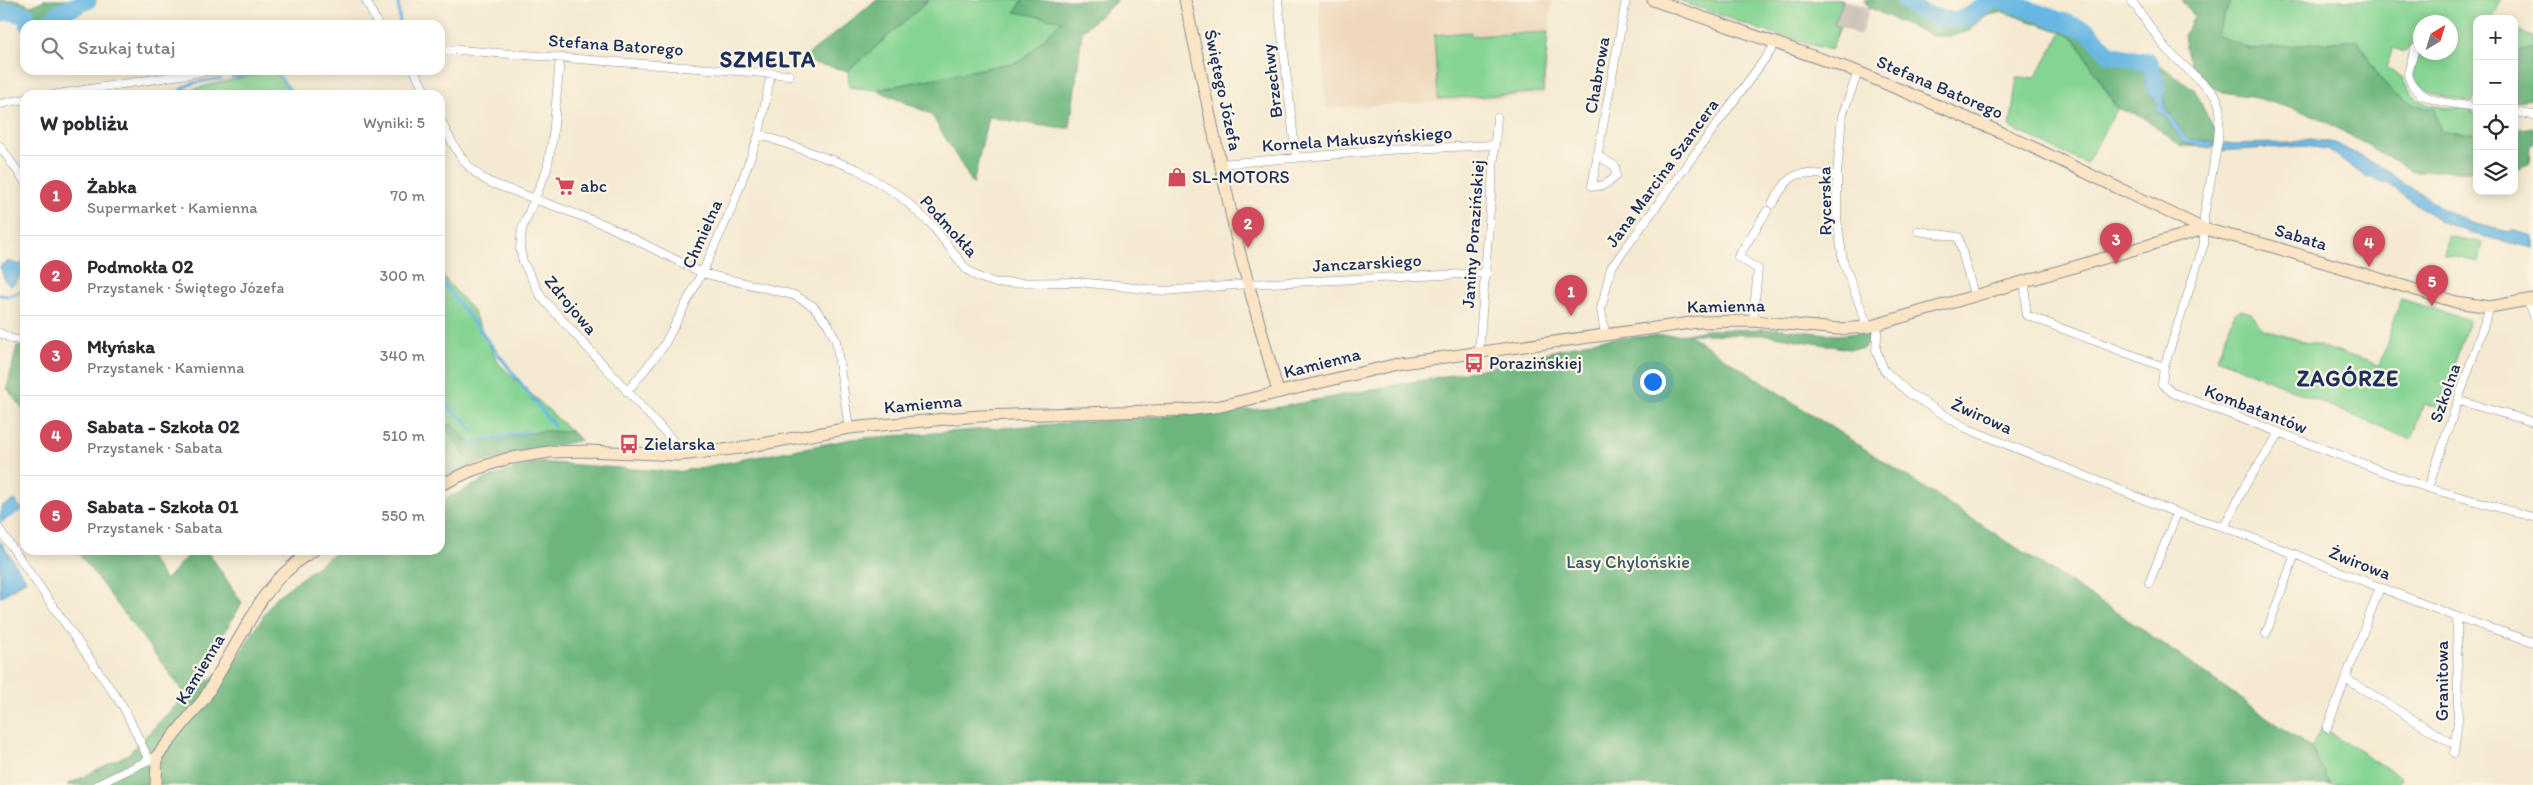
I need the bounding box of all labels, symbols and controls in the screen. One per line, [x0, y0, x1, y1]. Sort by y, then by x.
north arrow [2413, 15, 2458, 60]
map controls [2473, 15, 2518, 195]
button: + [2473, 15, 2518, 60]
search box [20, 20, 445, 75]
street label: Świętego Józefa [1199, 27, 1247, 153]
street label: Stefana Batorego [548, 29, 684, 61]
icon: search [38, 34, 66, 62]
street label: Chabrowa [1579, 34, 1615, 115]
text: Szukaj tutaj [78, 36, 175, 59]
street label: Brzechwy [1256, 42, 1287, 119]
district label: SZMELTA [720, 46, 816, 73]
street label: Stefana Batorego [1873, 50, 2007, 124]
button: − [2473, 60, 2518, 105]
street label: Jana Marcina Szancera [1601, 94, 1723, 252]
button: locate [2473, 105, 2518, 150]
text: W pobliżu [40, 110, 128, 135]
text: Wyniki: 5 [363, 113, 425, 132]
street label: Kornela Makuszyńskiego [1261, 121, 1453, 157]
button: layers [2473, 150, 2518, 195]
street label: Janiny Porazińskiej [1457, 159, 1489, 309]
shop icon: SL-MOTORS [1166, 166, 1188, 188]
place label: SL-MOTORS [1192, 166, 1290, 188]
street label: Rycerska [1813, 166, 1837, 236]
text: Żabka [87, 175, 137, 198]
supermarket icon: abc [554, 175, 576, 197]
place label: abc [580, 175, 607, 197]
text: 1 [52, 186, 60, 205]
text: 70 m [390, 186, 425, 205]
street label: Podmokła [915, 190, 983, 262]
street label: Chmielna [677, 195, 727, 272]
text: Supermarket · Kamienna [87, 198, 258, 217]
pin: 2 [1232, 207, 1264, 248]
street label: Sabata [2272, 219, 2331, 256]
pin: 3 [2100, 223, 2132, 264]
pin: 4 [2353, 226, 2385, 267]
street label: Janczarskiego [1312, 249, 1422, 277]
text: Podmokła 02 [87, 255, 194, 278]
pin: 5 [2416, 265, 2448, 306]
text: 2 [52, 266, 60, 285]
text: 300 m [380, 266, 425, 285]
street label: Zdrojowa [540, 271, 603, 340]
pin: 1 [1555, 275, 1587, 316]
text: Przystanek · Świętego Józefa [87, 278, 284, 297]
street label: Kamienna [1687, 294, 1766, 318]
text: Młyńska [87, 335, 155, 358]
street label: Kamienna [1281, 343, 1363, 383]
text: 3 [52, 346, 60, 365]
text: 340 m [380, 346, 425, 365]
bus stop icon: Porazińskiej [1463, 352, 1485, 374]
place label: Porazińskiej [1489, 352, 1582, 374]
text: Przystanek · Kamienna [87, 358, 245, 377]
street label: Szkolna [2425, 360, 2465, 425]
district label: ZAGÓRZE [2297, 365, 2399, 392]
your location [1640, 369, 1666, 395]
street label: Kombatantów [2201, 379, 2311, 439]
street label: Kamienna [883, 390, 964, 418]
street label: Żwirowa [1948, 393, 2017, 439]
text: Sabata - Szkoła 02 [87, 415, 240, 438]
text: 4 [51, 426, 61, 445]
text: 510 m [382, 426, 425, 445]
bus stop icon: Zielarska [618, 433, 640, 455]
place label: Zielarska [644, 433, 716, 455]
text: Przystanek · Sabata [87, 438, 223, 457]
text: Sabata - Szkoła 01 [87, 495, 238, 518]
text: 5 [52, 506, 60, 525]
text: 550 m [381, 506, 425, 525]
text: Przystanek · Sabata [87, 518, 223, 537]
street label: Żwirowa [2326, 541, 2395, 585]
park label: Lasy Chylońskie [1566, 551, 1690, 573]
street label: Kamienna [170, 629, 230, 708]
street label: Granitowa [2431, 640, 2453, 721]

